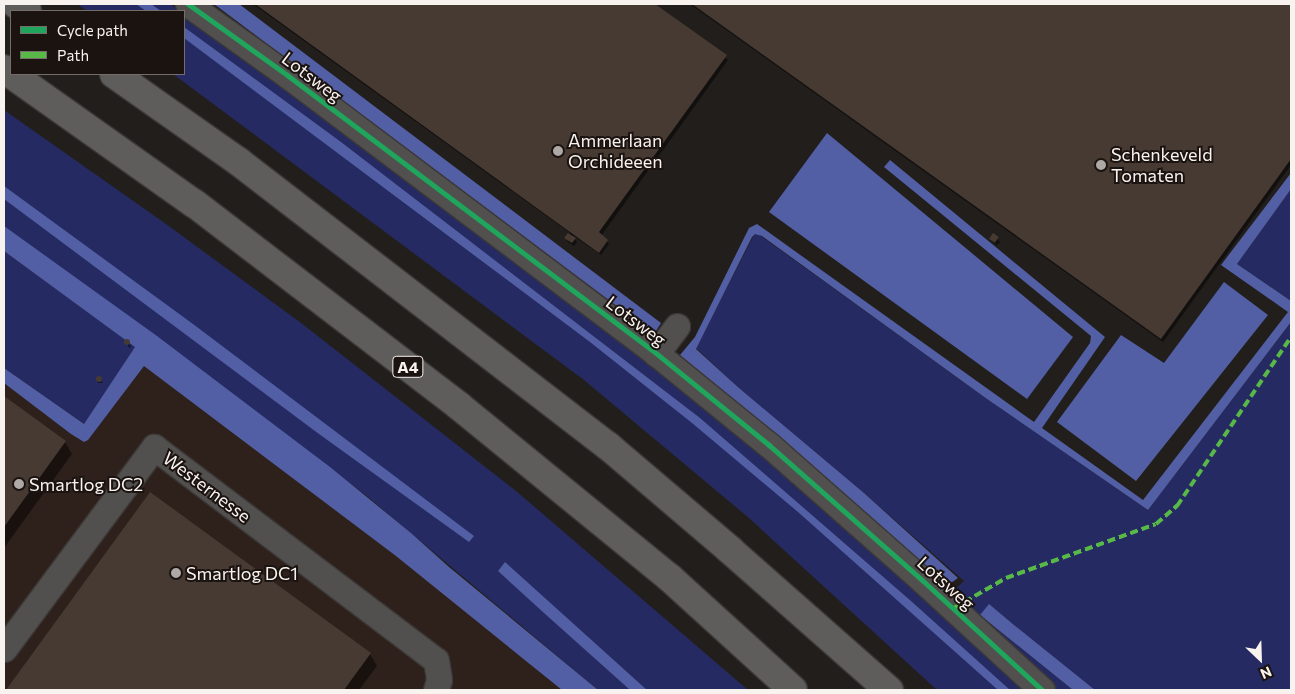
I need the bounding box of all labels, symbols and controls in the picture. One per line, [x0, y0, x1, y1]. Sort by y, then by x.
legend [10, 10, 185, 75]
text: Cycle path [57, 21, 128, 39]
text: Path [57, 46, 89, 64]
street label: Lotsweg [278, 47, 346, 107]
place label: Ammerlaan Orchideeen [568, 130, 663, 172]
place label: Schenkeveld Tomaten [1111, 144, 1213, 186]
marker: Ammerlaan Orchideeen [552, 145, 564, 157]
marker: Schenkeveld Tomaten [1095, 159, 1107, 171]
street label: Lotsweg [602, 291, 670, 351]
road number: A4 [392, 354, 424, 381]
street label: Westernesse [159, 447, 255, 527]
place label: Smartlog DC2 [29, 473, 143, 495]
marker: Smartlog DC2 [13, 478, 25, 490]
street label: Lotsweg [913, 552, 979, 614]
place label: Smartlog DC1 [186, 562, 298, 584]
marker: Smartlog DC1 [170, 567, 182, 579]
north arrow [1235, 634, 1285, 684]
text: N [1258, 663, 1275, 683]

